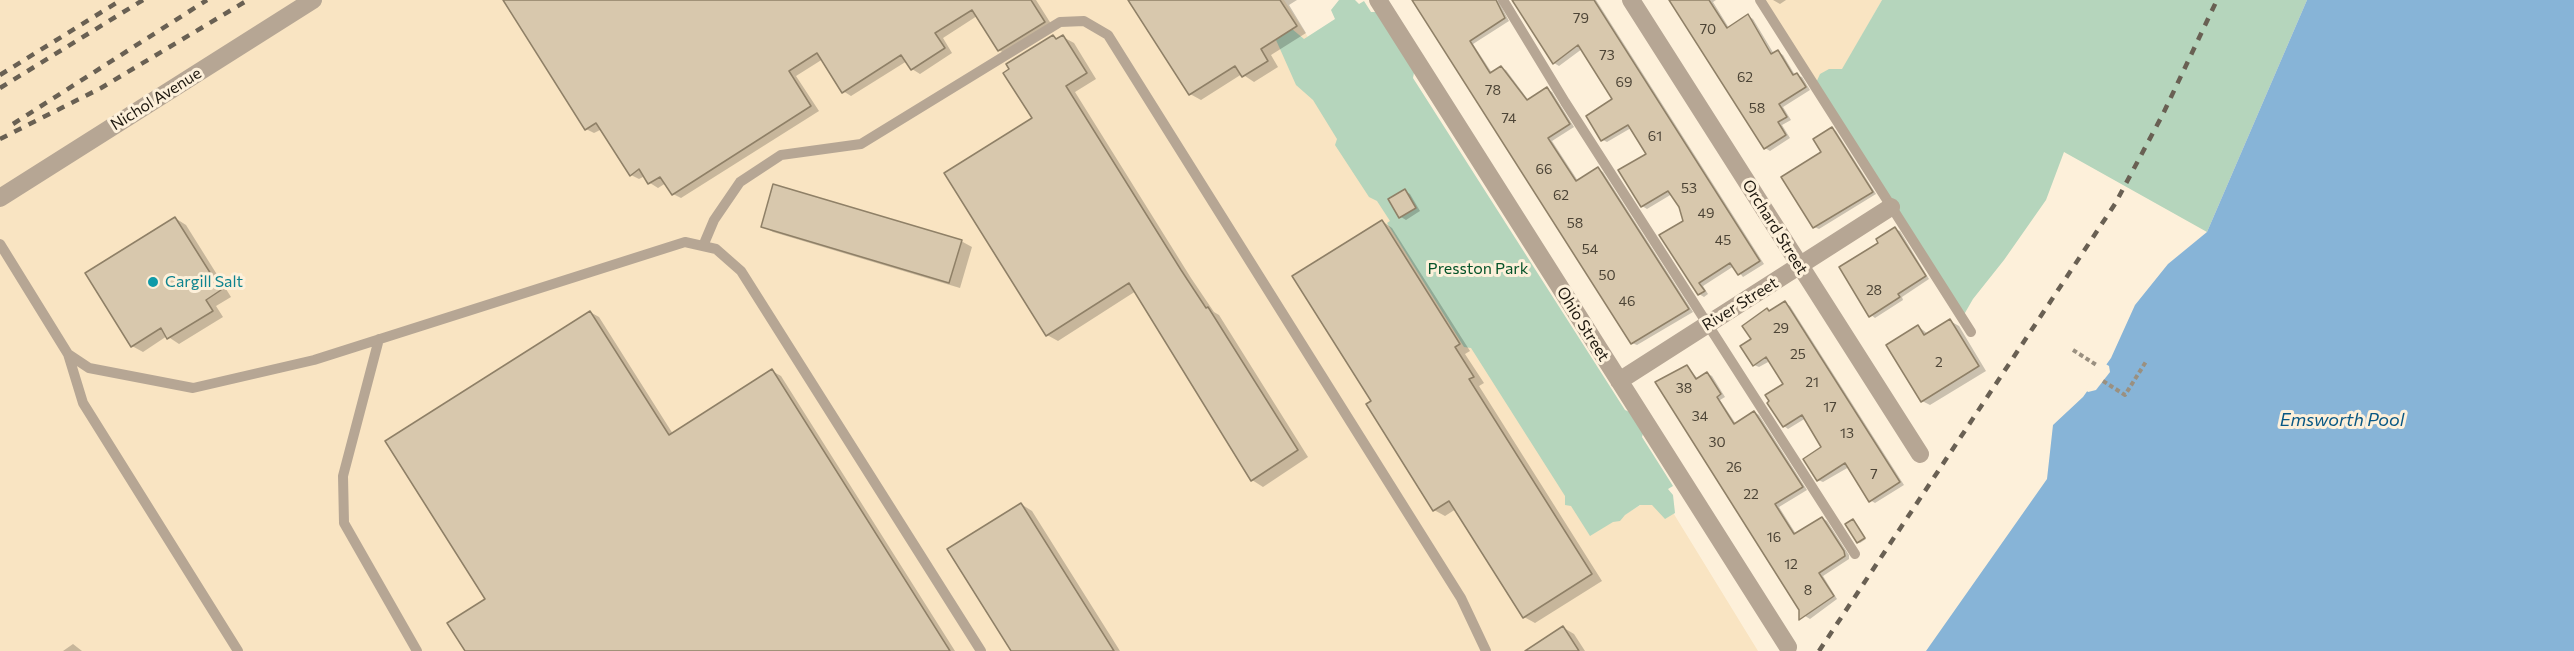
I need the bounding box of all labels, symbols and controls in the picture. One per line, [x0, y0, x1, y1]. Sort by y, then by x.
house number: 79 [1573, 10, 1589, 26]
house number: 70 [1700, 21, 1716, 37]
house number: 73 [1599, 47, 1615, 63]
street label: Nichol Avenue [107, 63, 205, 135]
house number: 62 [1737, 69, 1753, 85]
house number: 69 [1616, 74, 1632, 90]
house number: 78 [1485, 82, 1501, 98]
house number: 58 [1749, 100, 1765, 116]
house number: 74 [1502, 110, 1516, 126]
house number: 61 [1648, 128, 1662, 144]
house number: 66 [1536, 161, 1552, 177]
street label: Orchard Street [1738, 176, 1812, 278]
house number: 53 [1681, 180, 1697, 196]
house number: 62 [1553, 187, 1569, 203]
house number: 49 [1698, 205, 1714, 221]
house number: 58 [1567, 215, 1583, 231]
house number: 45 [1715, 232, 1731, 248]
house number: 54 [1582, 241, 1598, 257]
park label: Presston Park [1428, 259, 1528, 279]
house number: 50 [1598, 267, 1616, 283]
place label: Cargill Salt [165, 272, 243, 292]
street label: River Street [1698, 273, 1782, 335]
marker: Cargill Salt [146, 275, 160, 289]
house number: 28 [1866, 282, 1882, 298]
street label: Ohio Street [1553, 283, 1613, 365]
house number: 46 [1619, 293, 1635, 309]
house number: 29 [1773, 320, 1789, 336]
house number: 25 [1790, 346, 1806, 362]
house number: 2 [1935, 354, 1943, 370]
house number: 21 [1805, 374, 1819, 390]
house number: 38 [1676, 380, 1692, 396]
house number: 17 [1823, 399, 1837, 415]
house number: 34 [1692, 408, 1708, 424]
water label: Emsworth Pool [2280, 409, 2404, 431]
house number: 13 [1840, 425, 1854, 441]
house number: 30 [1708, 434, 1726, 450]
house number: 26 [1726, 459, 1742, 475]
house number: 7 [1870, 466, 1878, 482]
house number: 22 [1743, 486, 1759, 502]
house number: 16 [1767, 529, 1781, 545]
house number: 12 [1784, 556, 1798, 572]
house number: 8 [1804, 582, 1812, 598]

